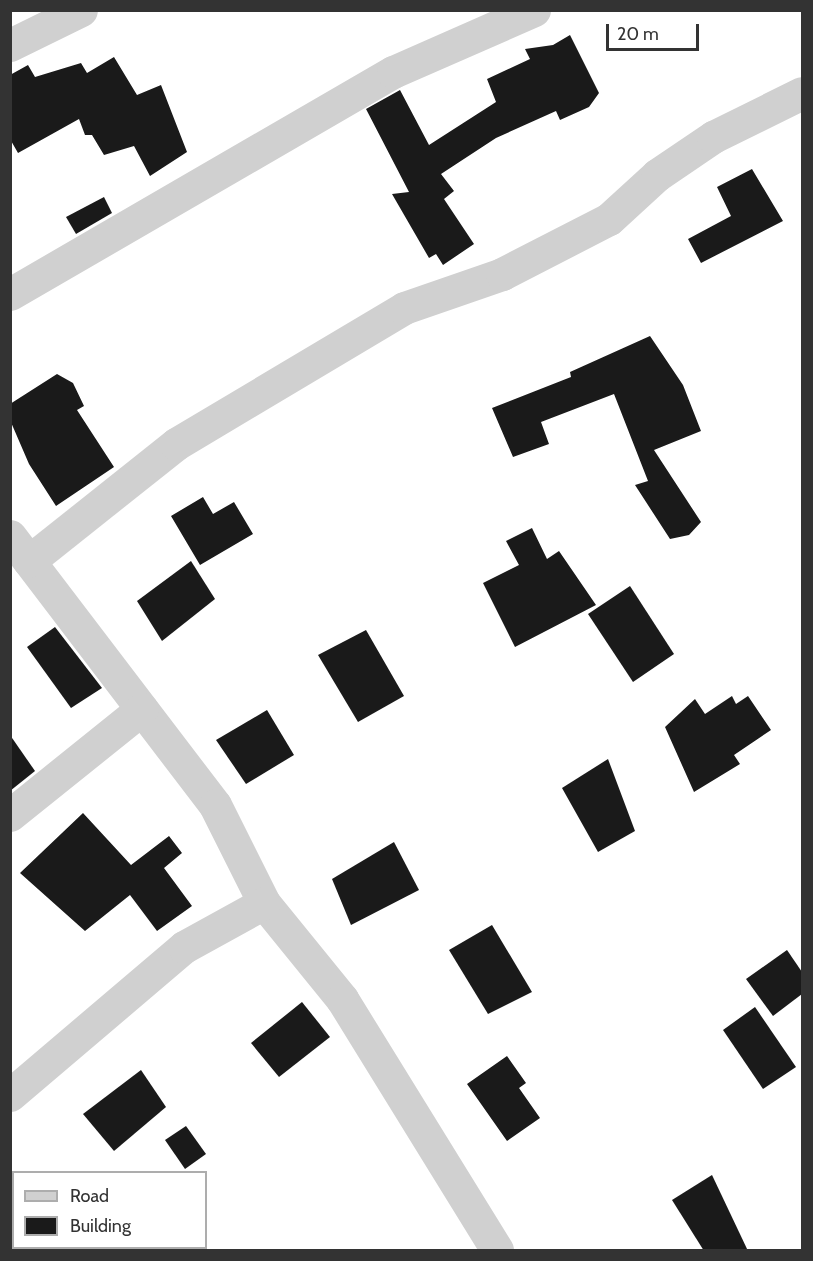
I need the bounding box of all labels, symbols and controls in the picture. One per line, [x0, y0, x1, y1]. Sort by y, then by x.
scale bar [609, 12, 702, 50]
text: 20 m [617, 23, 659, 45]
legend [12, 1171, 207, 1249]
text: Road [70, 1185, 109, 1207]
text: Building [70, 1215, 131, 1237]

